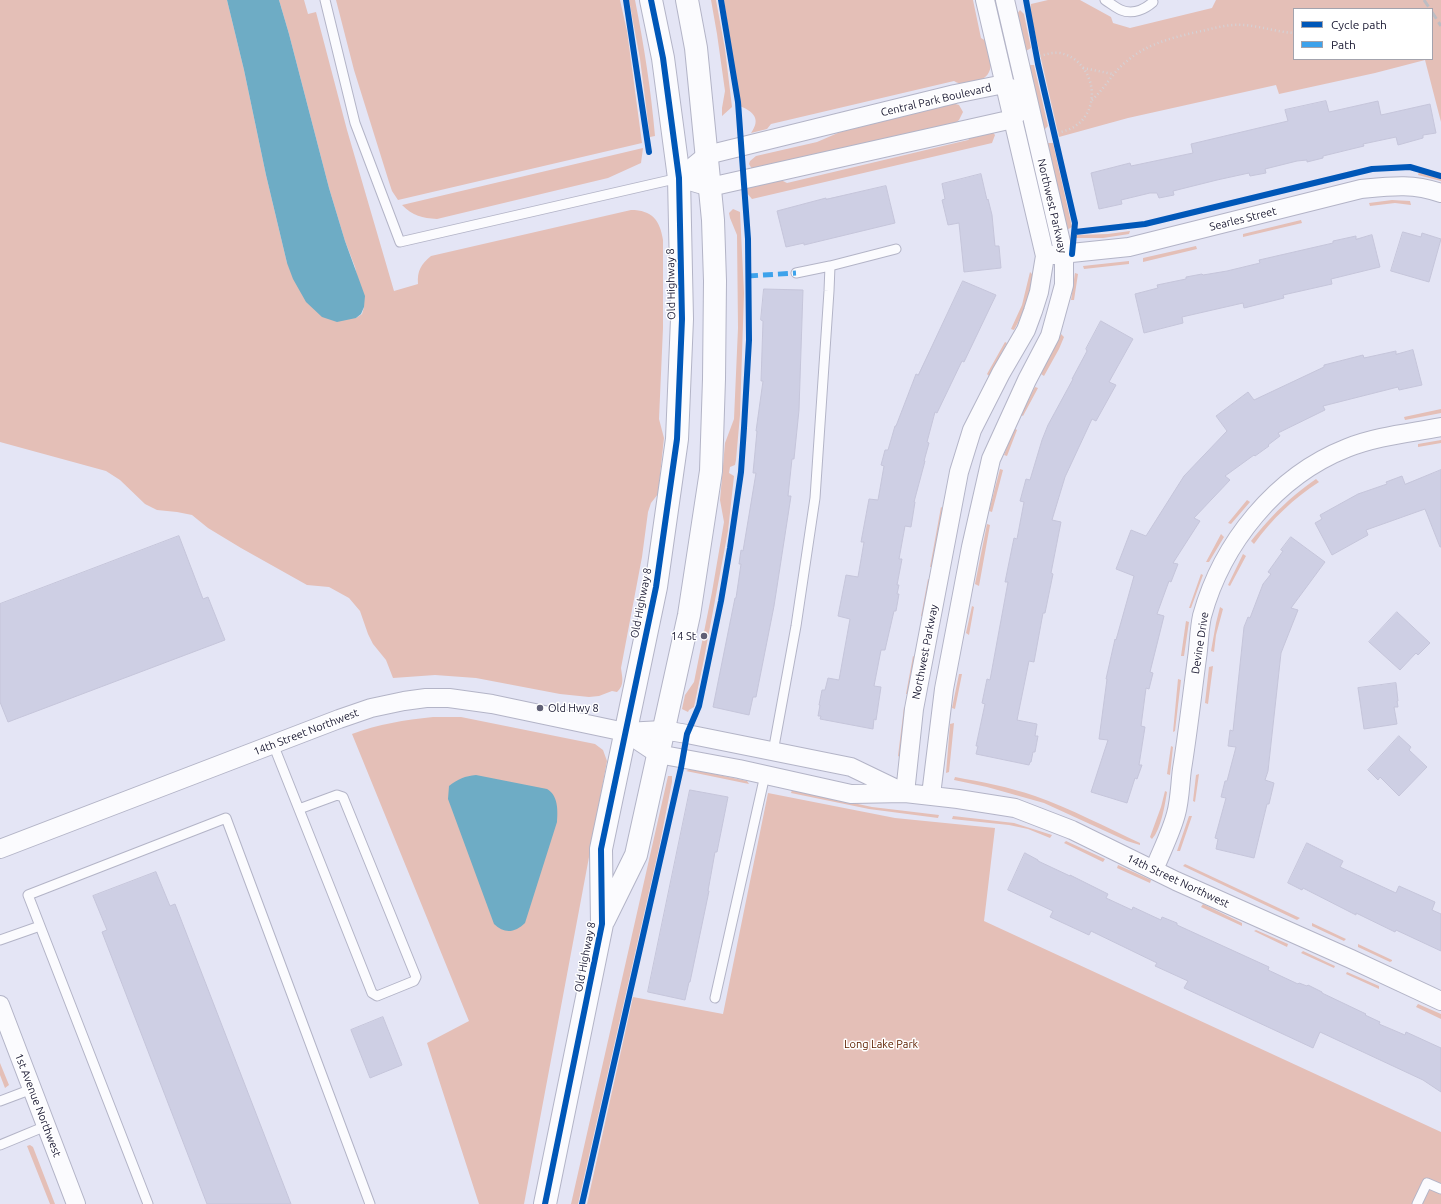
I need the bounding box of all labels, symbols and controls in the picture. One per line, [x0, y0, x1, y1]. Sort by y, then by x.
legend [1293, 8, 1433, 60]
text: Cycle path [1331, 18, 1387, 31]
text: Path [1331, 38, 1356, 51]
street label: Central Park Boulevard [879, 81, 993, 119]
street label: Northwest Parkway [1035, 157, 1069, 255]
street label: Searles Street [1208, 204, 1278, 234]
street label: Old Highway 8 [664, 248, 678, 320]
street label: Old Highway 8 [628, 567, 654, 639]
street label: Northwest Parkway [909, 603, 941, 701]
street label: Devine Drive [1189, 611, 1211, 675]
place label: 14 St [671, 629, 696, 643]
marker: 14 St [699, 631, 709, 641]
place label: Old Hwy 8 [548, 701, 599, 715]
marker: Old Hwy 8 [535, 703, 545, 713]
street label: 14th Street Northwest [252, 706, 360, 758]
street label: 14th Street Northwest [1125, 851, 1231, 911]
street label: Old Highway 8 [572, 921, 598, 993]
park label: Long Lake Park [844, 1037, 918, 1051]
street label: 1st Avenue Northwest [12, 1051, 64, 1159]

